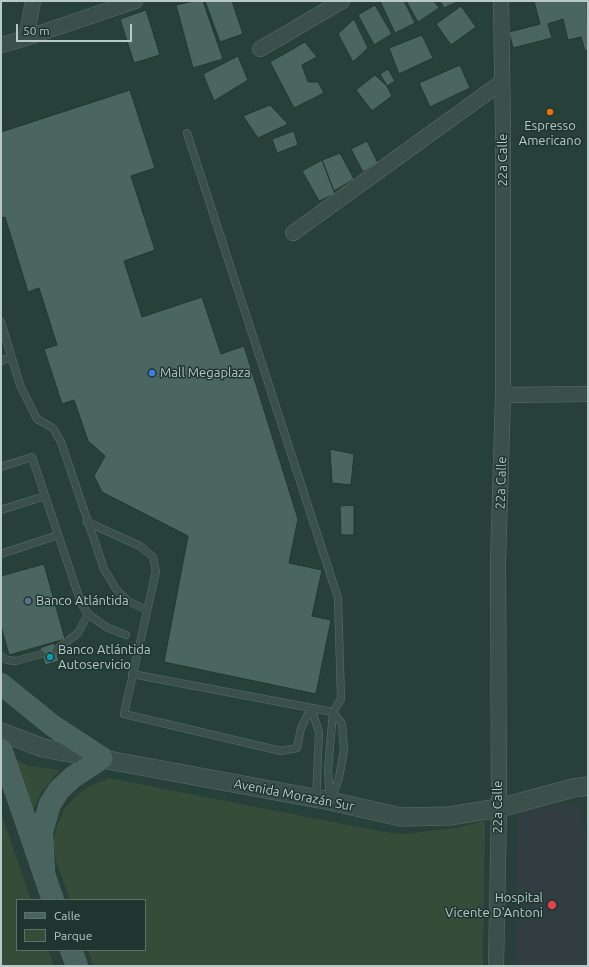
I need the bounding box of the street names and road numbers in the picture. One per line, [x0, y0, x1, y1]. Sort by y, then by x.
street label: 22a Calle [495, 134, 511, 186]
street label: 22a Calle [492, 456, 510, 510]
street label: Avenida Morazán Sur [232, 776, 356, 814]
street label: 22a Calle [490, 781, 506, 833]

